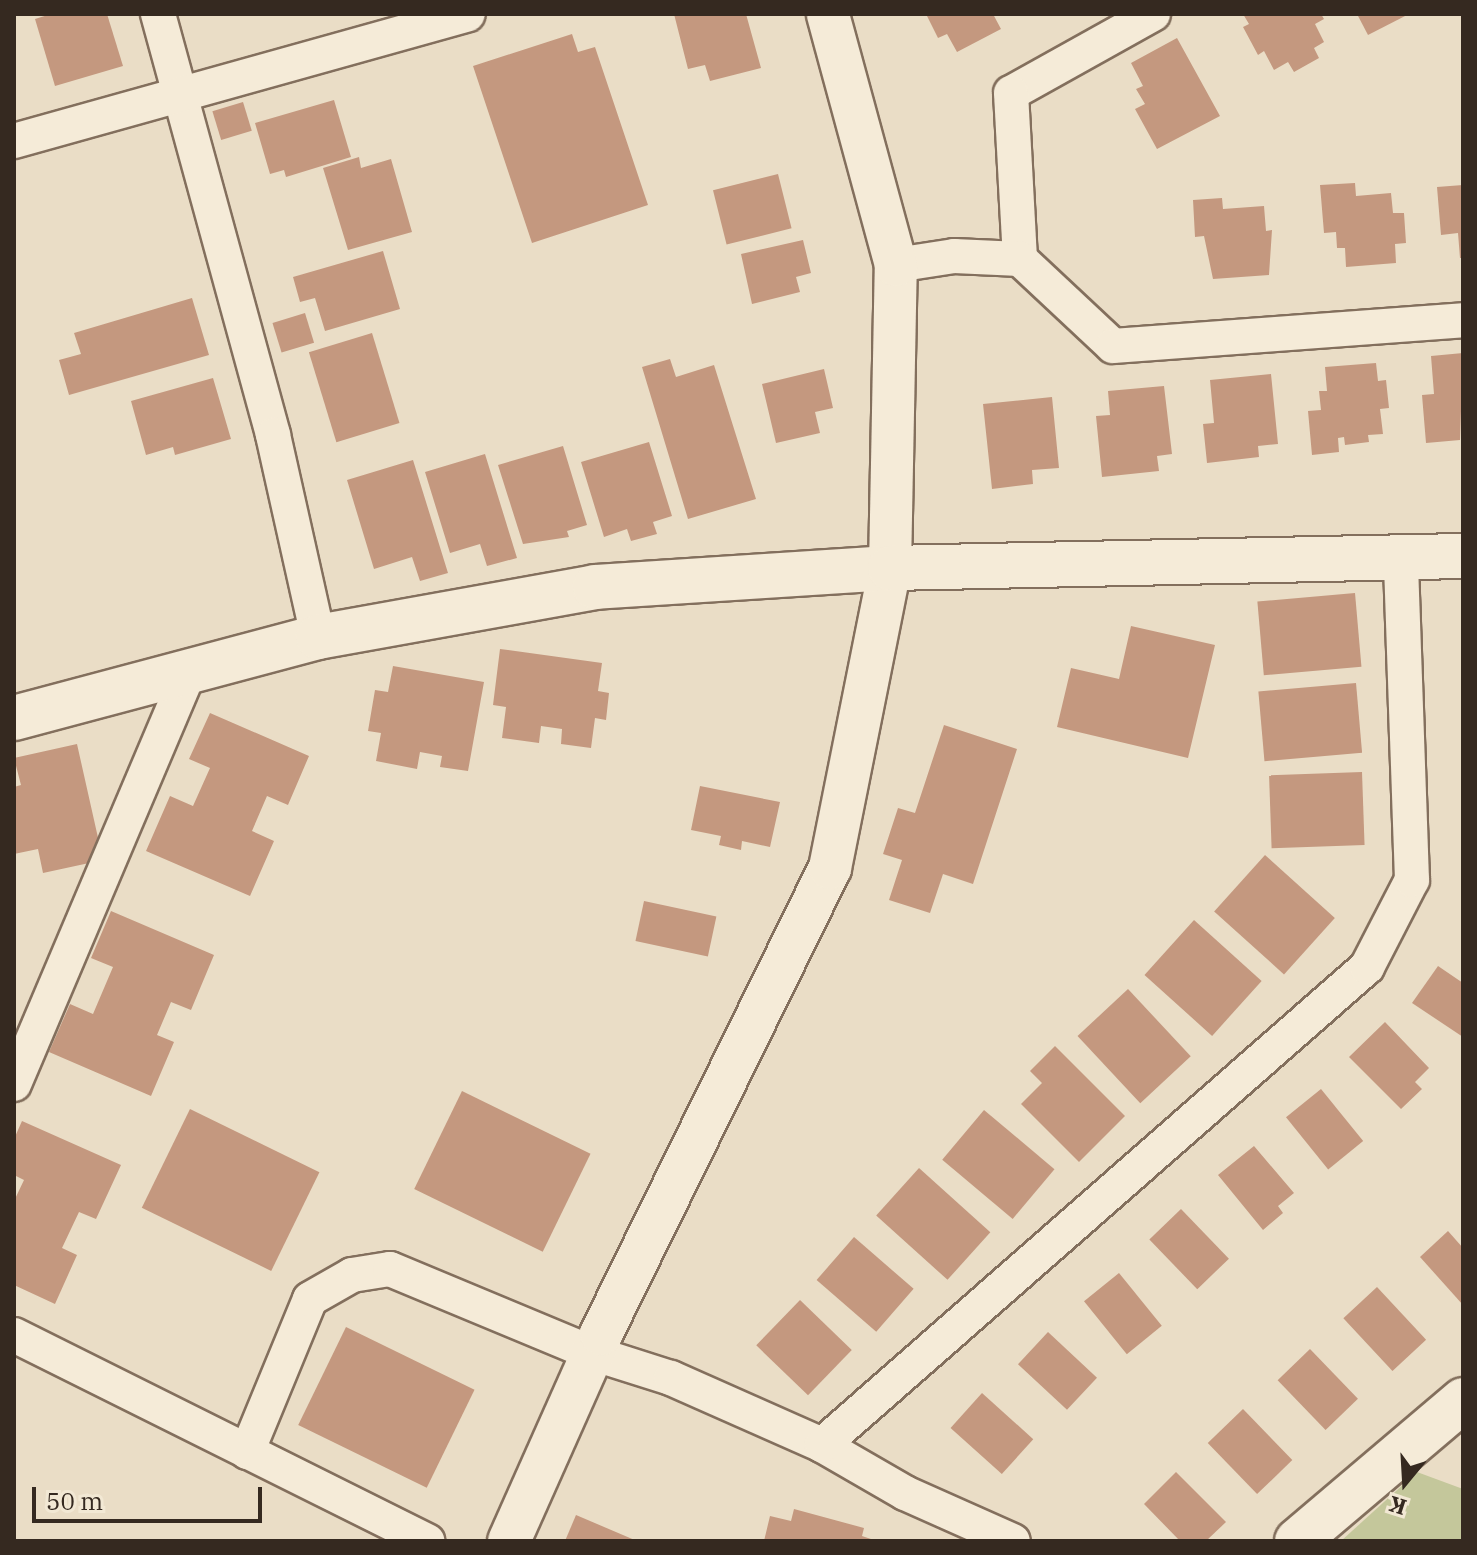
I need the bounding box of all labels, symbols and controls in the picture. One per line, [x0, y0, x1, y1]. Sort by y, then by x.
north arrow [1365, 1443, 1445, 1523]
scale bar [36, 1471, 266, 1521]
text: 50 m [46, 1485, 103, 1517]
text: K [1385, 1490, 1410, 1523]

